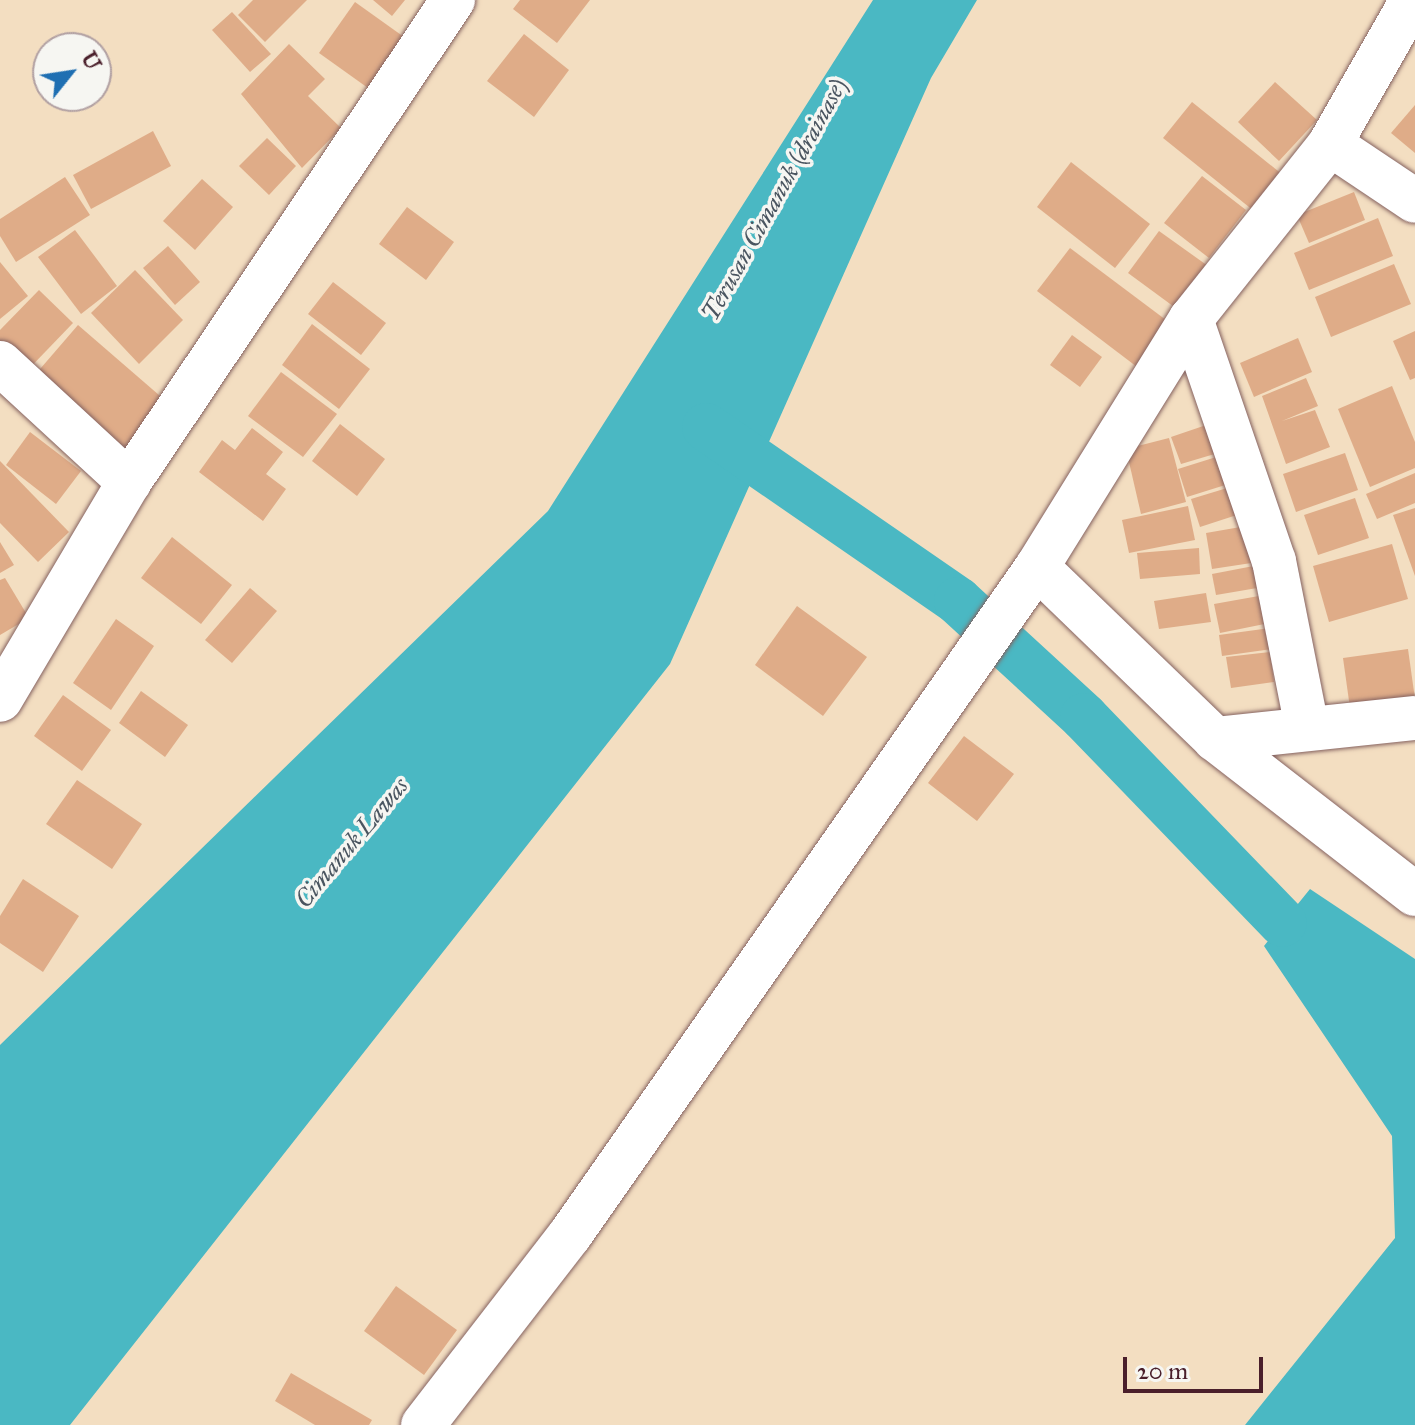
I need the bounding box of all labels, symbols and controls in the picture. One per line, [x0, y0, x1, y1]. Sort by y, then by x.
north arrow [32, 32, 112, 112]
text: U [75, 46, 108, 75]
water label: Terusan Cimanuk (drainase) [696, 74, 854, 326]
water label: Cimanuk Lawas [289, 772, 415, 914]
scale bar [1127, 1341, 1267, 1391]
text: 20 m [1137, 1356, 1188, 1386]

